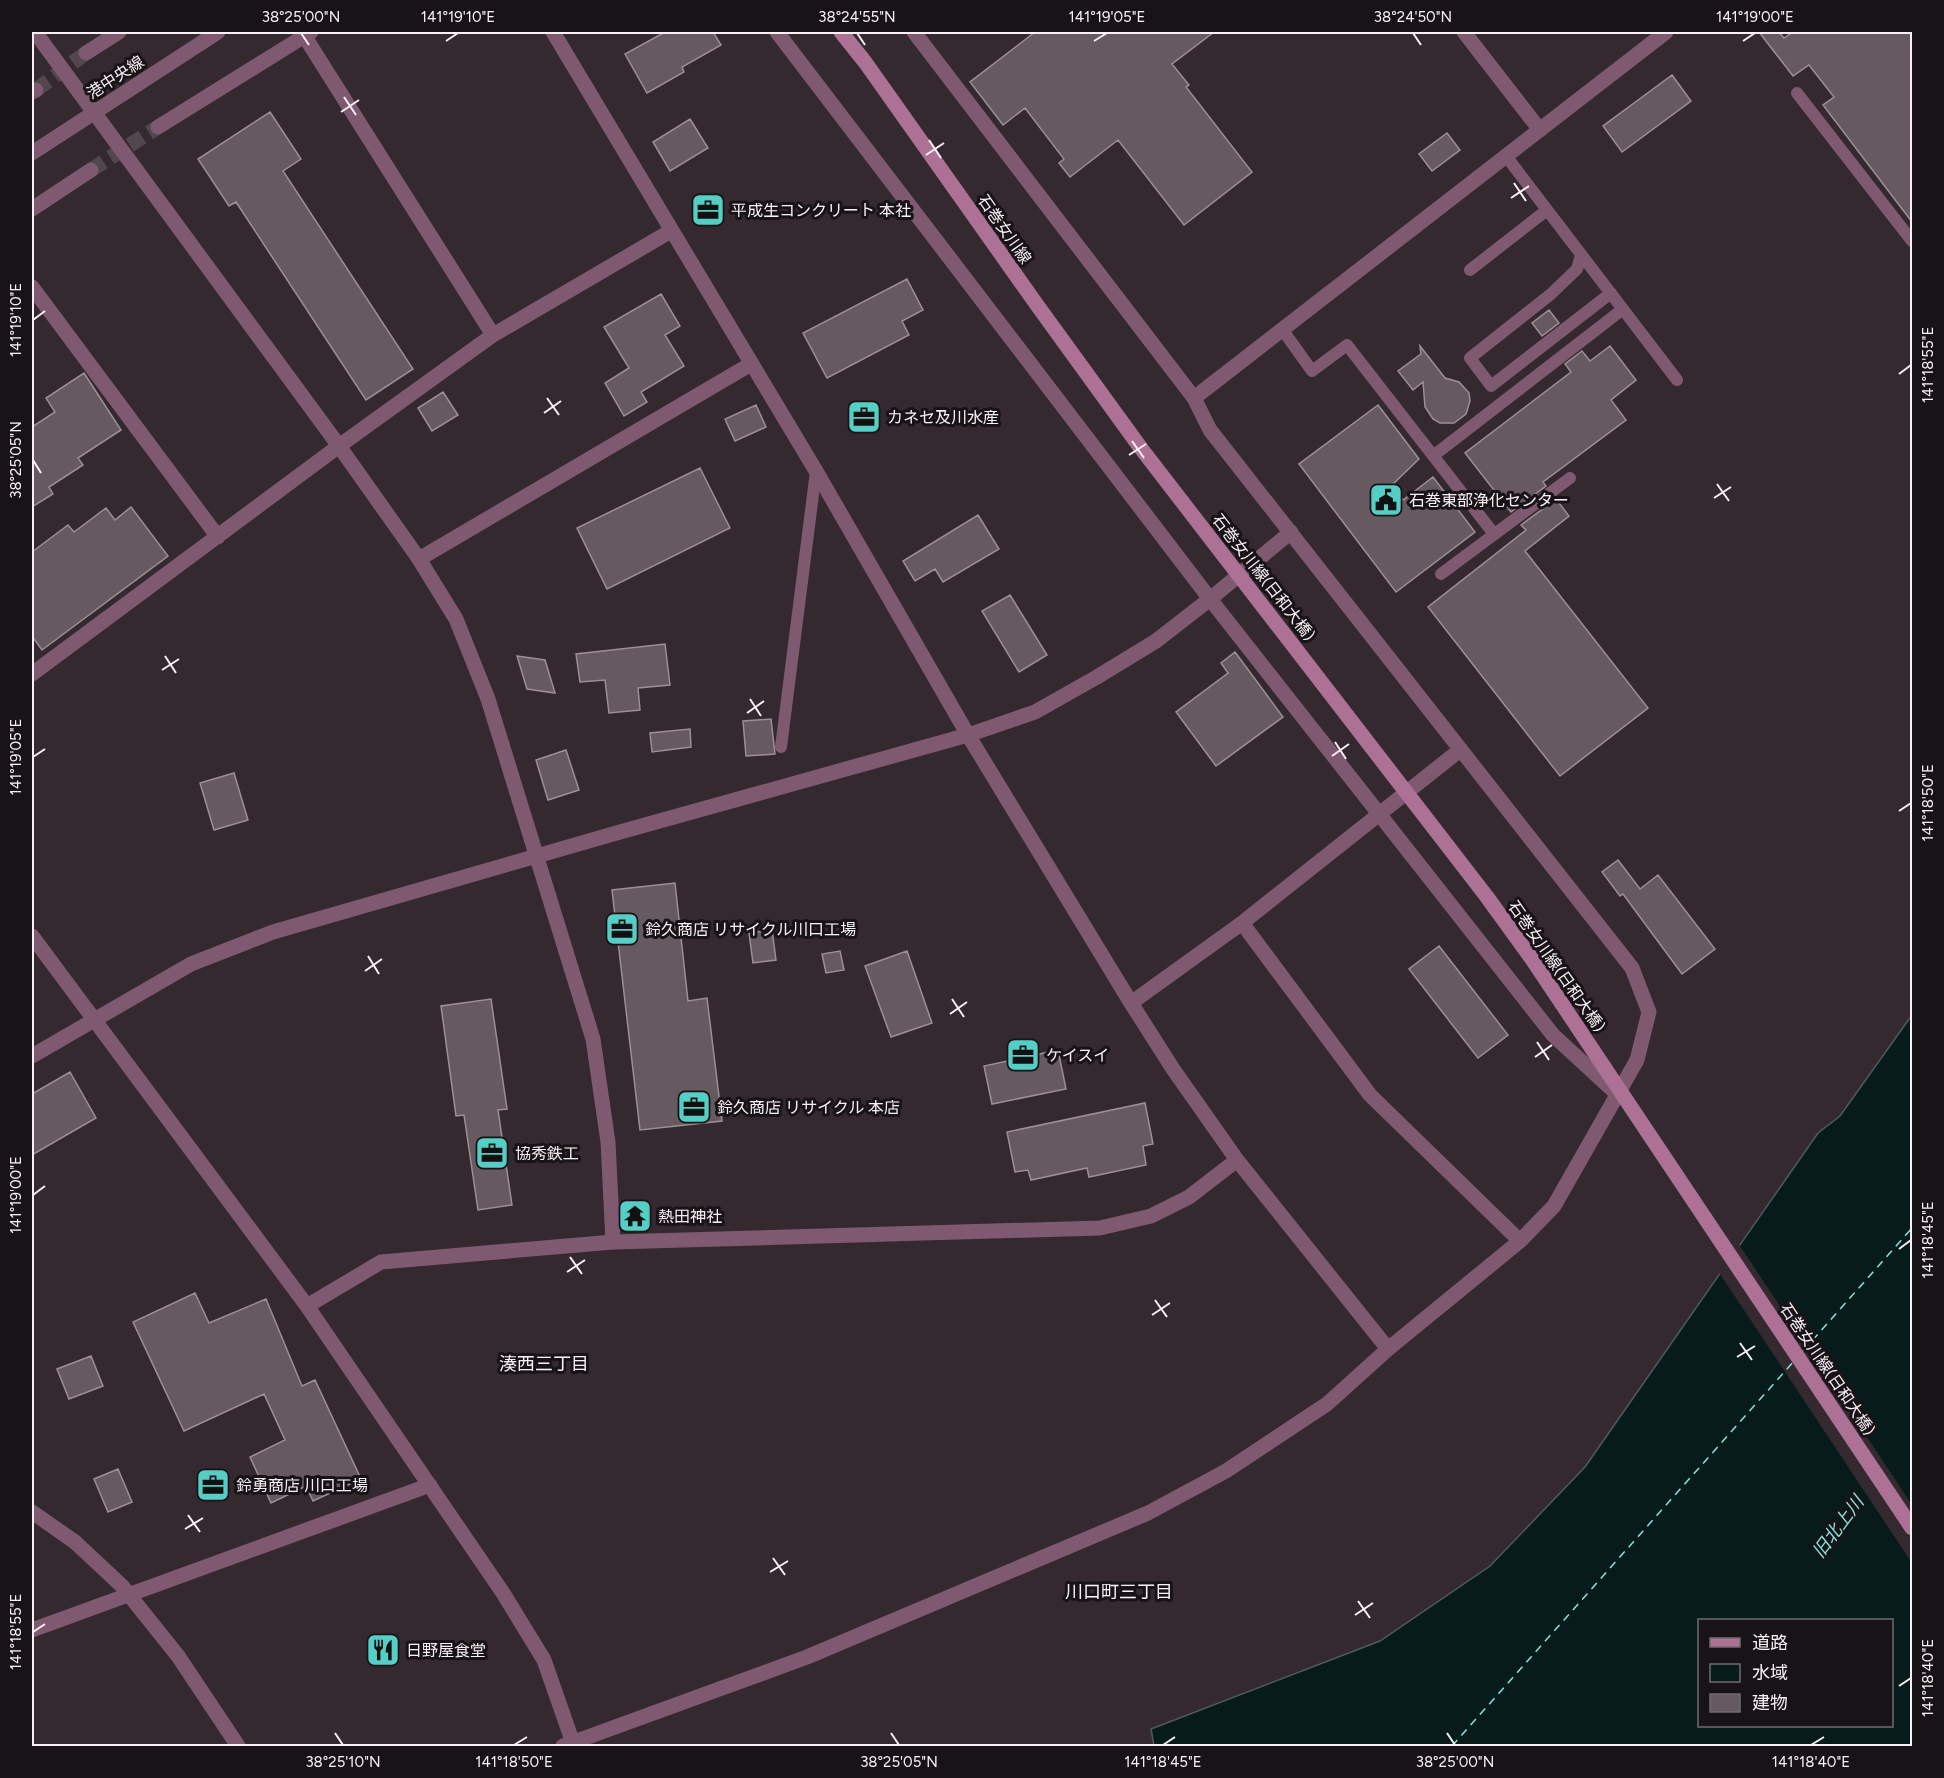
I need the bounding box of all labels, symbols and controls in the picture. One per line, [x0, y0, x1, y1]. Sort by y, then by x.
text: 38°25'00"N [262, 8, 340, 26]
text: 141°19'10"E [421, 8, 495, 26]
text: 38°24'55"N [818, 8, 896, 26]
text: 141°19'05"E [1069, 8, 1145, 26]
text: 38°24'50"N [1374, 8, 1452, 26]
text: 141°19'00"E [1716, 8, 1794, 26]
street label: 港中央線 [83, 52, 147, 103]
street label: 石巻女川線 [974, 191, 1035, 268]
office icon: 平成生コンクリート 本社 [690, 192, 726, 228]
place label: 平成生コンクリート 本社 [731, 201, 911, 220]
text: 141°19'10"E [7, 283, 25, 357]
text: 141°18'55"E [1919, 327, 1937, 403]
office icon: カネセ及川水産 [846, 399, 882, 435]
place label: カネセ及川水産 [887, 408, 999, 427]
text: 38°25'05"N [7, 421, 25, 499]
public building icon: 石巻東部浄化センター [1368, 482, 1404, 518]
place label: 石巻東部浄化センター [1409, 491, 1569, 510]
street label: 石巻女川線(日和大橋) [1208, 510, 1319, 644]
text: 141°19'05"E [7, 719, 25, 795]
text: 141°18'50"E [1919, 764, 1937, 842]
street label: 石巻女川線(日和大橋) [1504, 897, 1609, 1035]
office icon: 鈴久商店 リサイクル川口工場 [604, 911, 640, 947]
place label: 鈴久商店 リサイクル川口工場 [645, 920, 856, 939]
office icon: ケイスイ [1005, 1037, 1041, 1073]
place label: ケイスイ [1046, 1046, 1109, 1065]
office icon: 鈴久商店 リサイクル 本店 [676, 1089, 712, 1125]
place label: 鈴久商店 リサイクル 本店 [717, 1098, 900, 1117]
office icon: 協秀鉄工 [474, 1135, 510, 1171]
place label: 協秀鉄工 [515, 1144, 579, 1163]
text: 141°19'00"E [7, 1156, 25, 1234]
temple icon: 熱田神社 [617, 1198, 653, 1234]
text: 141°18'45"E [1919, 1201, 1937, 1279]
place label: 熱田神社 [658, 1207, 722, 1226]
street label: 石巻女川線(日和大橋) [1776, 1300, 1879, 1439]
district label: 湊西三丁目 [499, 1353, 589, 1375]
office icon: 鈴勇商店 川口工場 [195, 1467, 231, 1503]
place label: 鈴勇商店 川口工場 [236, 1476, 368, 1495]
water label: 旧北上川 [1808, 1490, 1870, 1562]
district label: 川口町三丁目 [1065, 1581, 1173, 1603]
text: 141°18'55"E [7, 1594, 25, 1670]
legend [1698, 1619, 1893, 1727]
restaurant icon: 日野屋食堂 [365, 1632, 401, 1668]
text: 道路 [1752, 1632, 1788, 1654]
text: 141°18'40"E [1919, 1639, 1937, 1717]
place label: 日野屋食堂 [406, 1641, 486, 1660]
text: 水域 [1752, 1662, 1788, 1684]
text: 建物 [1752, 1692, 1788, 1714]
text: 38°25'10"N [305, 1753, 381, 1771]
text: 141°18'50"E [475, 1753, 553, 1771]
text: 38°25'05"N [860, 1753, 938, 1771]
text: 141°18'45"E [1124, 1753, 1202, 1771]
text: 38°25'00"N [1416, 1753, 1494, 1771]
text: 141°18'40"E [1772, 1753, 1850, 1771]

